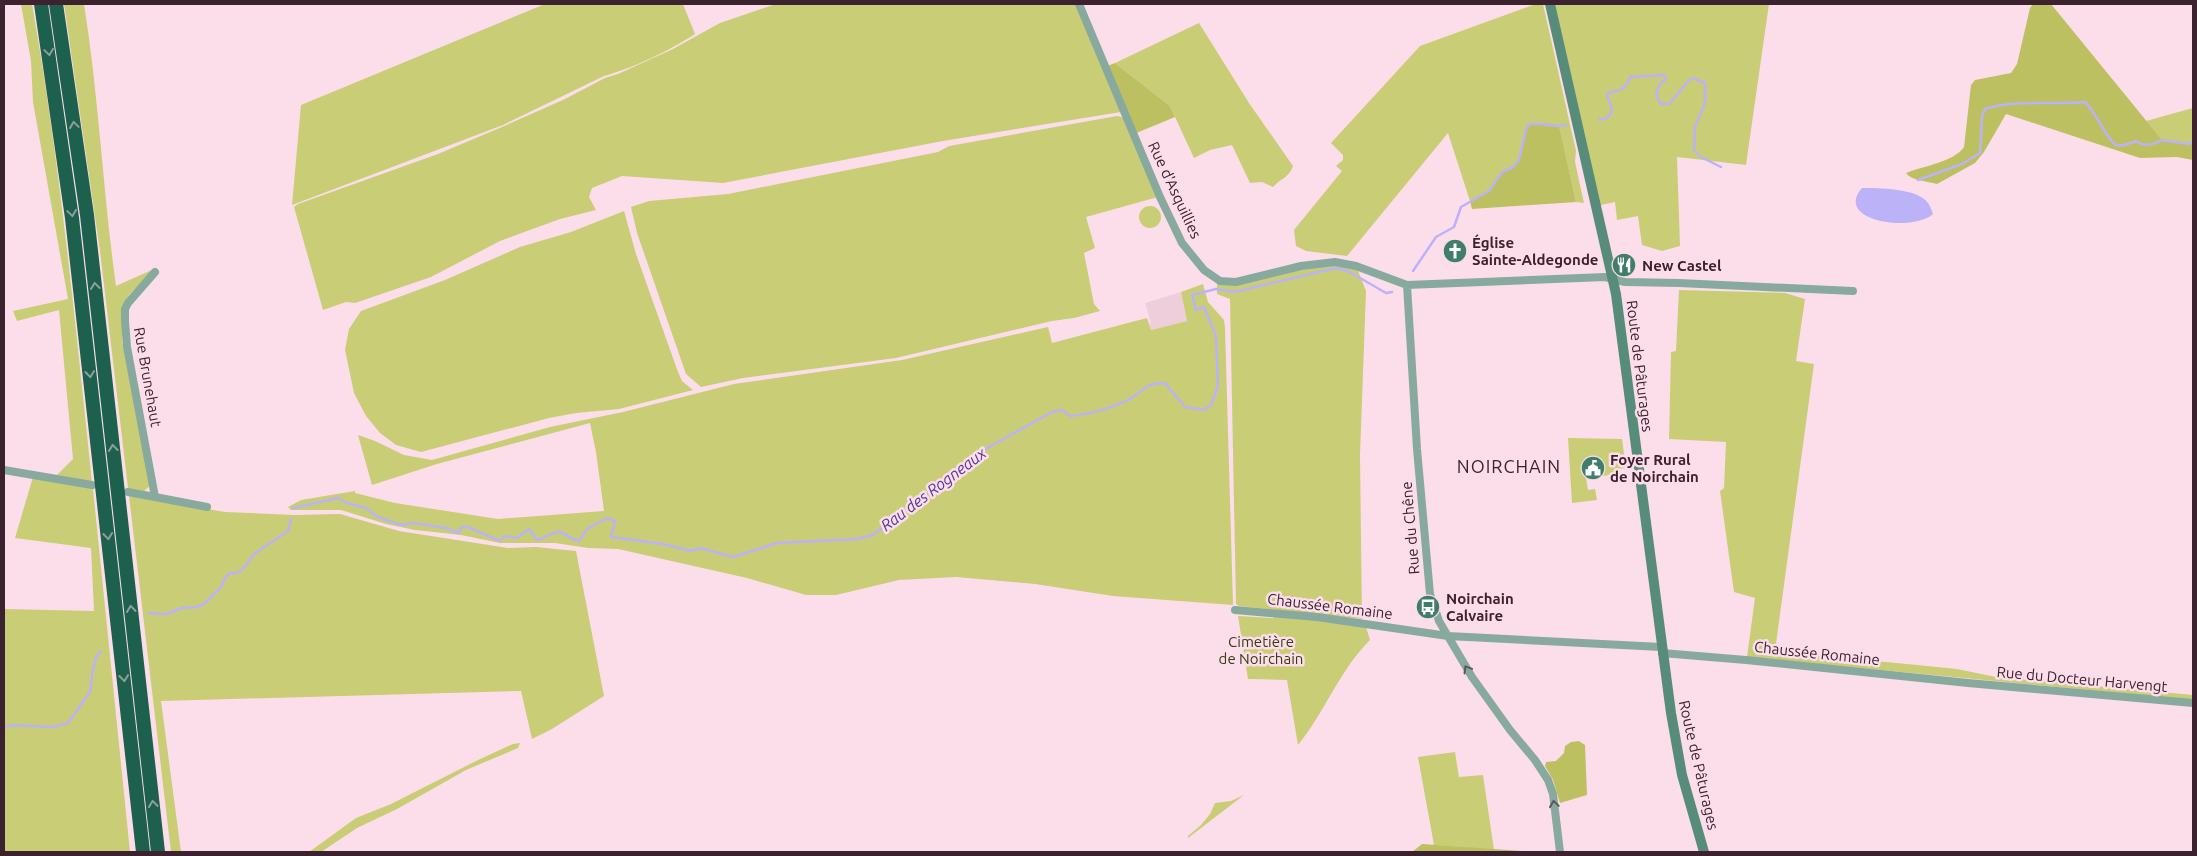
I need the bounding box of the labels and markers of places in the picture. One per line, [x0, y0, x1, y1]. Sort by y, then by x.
place label: Église Sainte-Aldegonde [1472, 234, 1599, 268]
church icon: Église Sainte-Aldegonde [1442, 238, 1468, 264]
restaurant icon: New Castel [1611, 252, 1637, 278]
place label: New Castel [1642, 257, 1722, 274]
place label: Foyer Rural de Noirchain [1610, 451, 1699, 485]
public building icon: Foyer Rural de Noirchain [1580, 455, 1606, 481]
place label: Noirchain Calvaire [1446, 590, 1514, 624]
bus stop icon: Noirchain Calvaire [1415, 594, 1441, 620]

